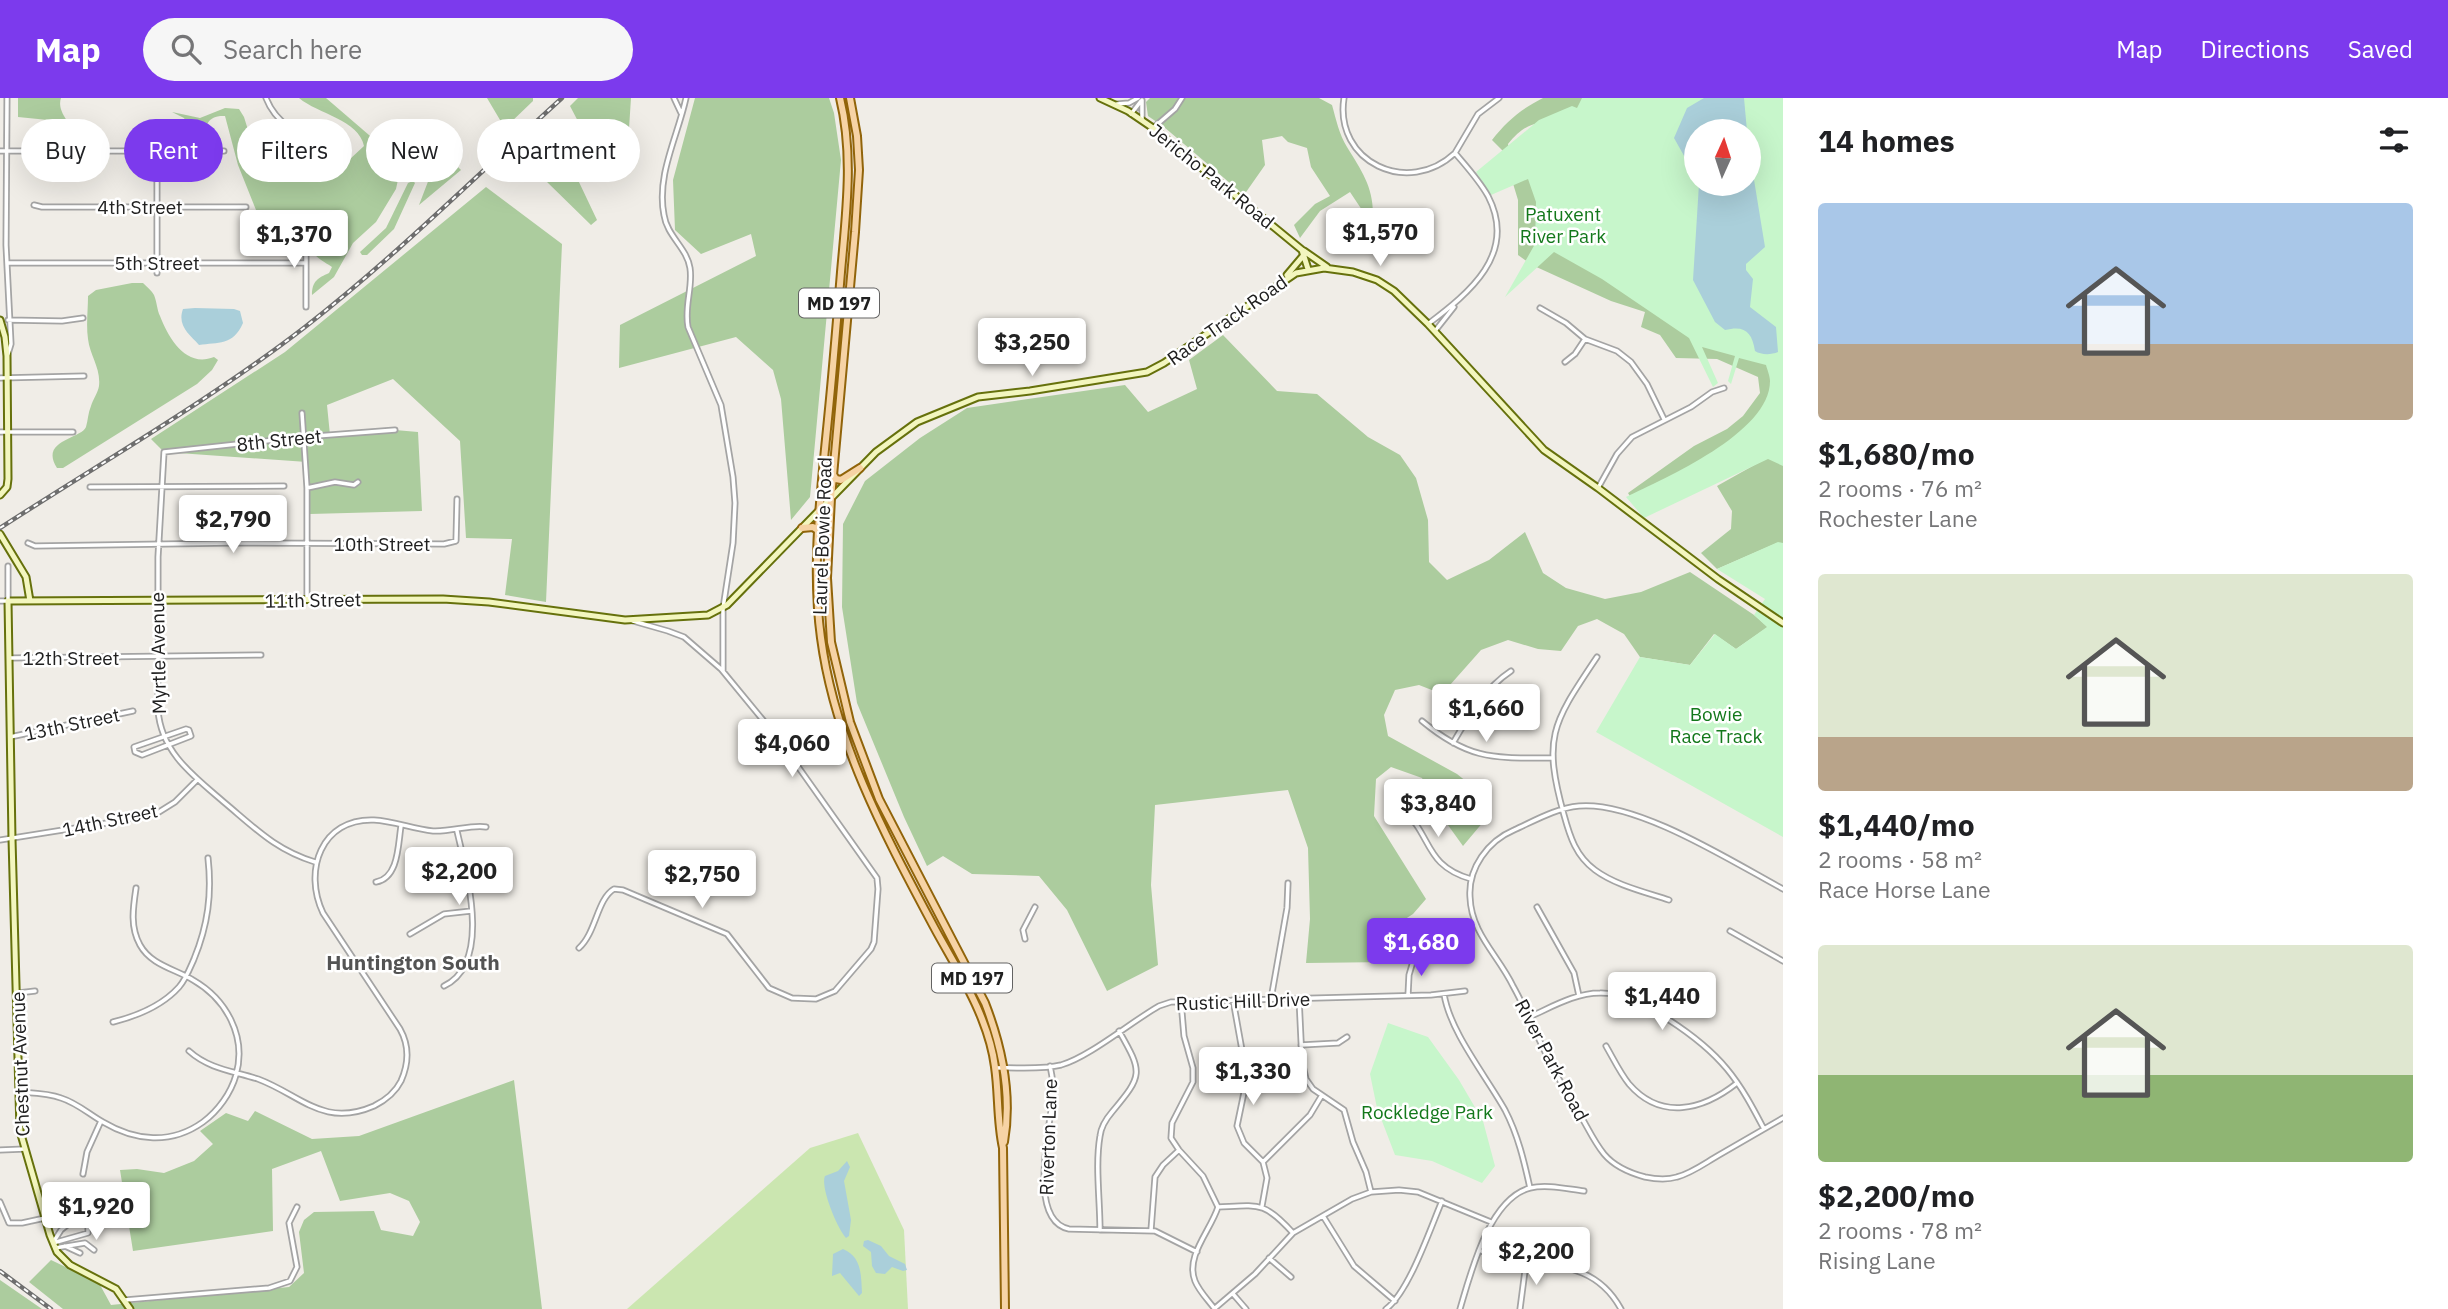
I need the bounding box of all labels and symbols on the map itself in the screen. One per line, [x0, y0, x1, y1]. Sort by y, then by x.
street label: Jericho Park Road [1145, 118, 1279, 234]
north arrow [1684, 119, 1760, 196]
street label: 4th Street [97, 195, 183, 219]
park label: Patuxent River Park [1520, 202, 1606, 248]
pin: $1,570 [1323, 208, 1437, 268]
pin: $1,370 [237, 211, 351, 270]
street label: 5th Street [114, 251, 200, 275]
street label: Race Track Road [1162, 270, 1292, 370]
road number: MD 197 [799, 288, 879, 318]
pin: $3,250 [975, 318, 1089, 378]
street label: 8th Street [235, 424, 323, 456]
street label: Laurel Bowie Road [807, 456, 837, 616]
pin: $2,790 [176, 496, 290, 555]
street label: 10th Street [334, 532, 430, 556]
street label: 11th Street [264, 587, 362, 613]
street label: Myrtle Avenue [145, 592, 171, 714]
street label: 12th Street [23, 646, 119, 670]
pin: $1,660 [1429, 684, 1543, 744]
street label: 13th Street [22, 702, 122, 746]
park label: Bowie Race Track [1669, 702, 1763, 748]
pin: $4,060 [735, 720, 849, 779]
pin: $3,840 [1381, 780, 1495, 839]
street label: 14th Street [60, 798, 160, 842]
pin: $2,200 [402, 848, 516, 907]
pin: $2,750 [645, 850, 759, 910]
pin: $1,680 [1364, 918, 1478, 978]
district label: Huntington South [326, 948, 500, 976]
road number: MD 197 [932, 964, 1012, 992]
pin: $1,440 [1605, 972, 1719, 1032]
street label: Rustic Hill Drive [1175, 987, 1311, 1015]
street label: Chestnut Avenue [5, 991, 35, 1137]
street label: River Park Road [1510, 995, 1594, 1125]
pin: $1,330 [1196, 1048, 1310, 1107]
street label: Riverton Lane [1034, 1078, 1062, 1196]
park label: Rockledge Park [1361, 1100, 1493, 1124]
pin: $1,920 [39, 1182, 153, 1242]
pin: $2,200 [1479, 1228, 1593, 1287]

